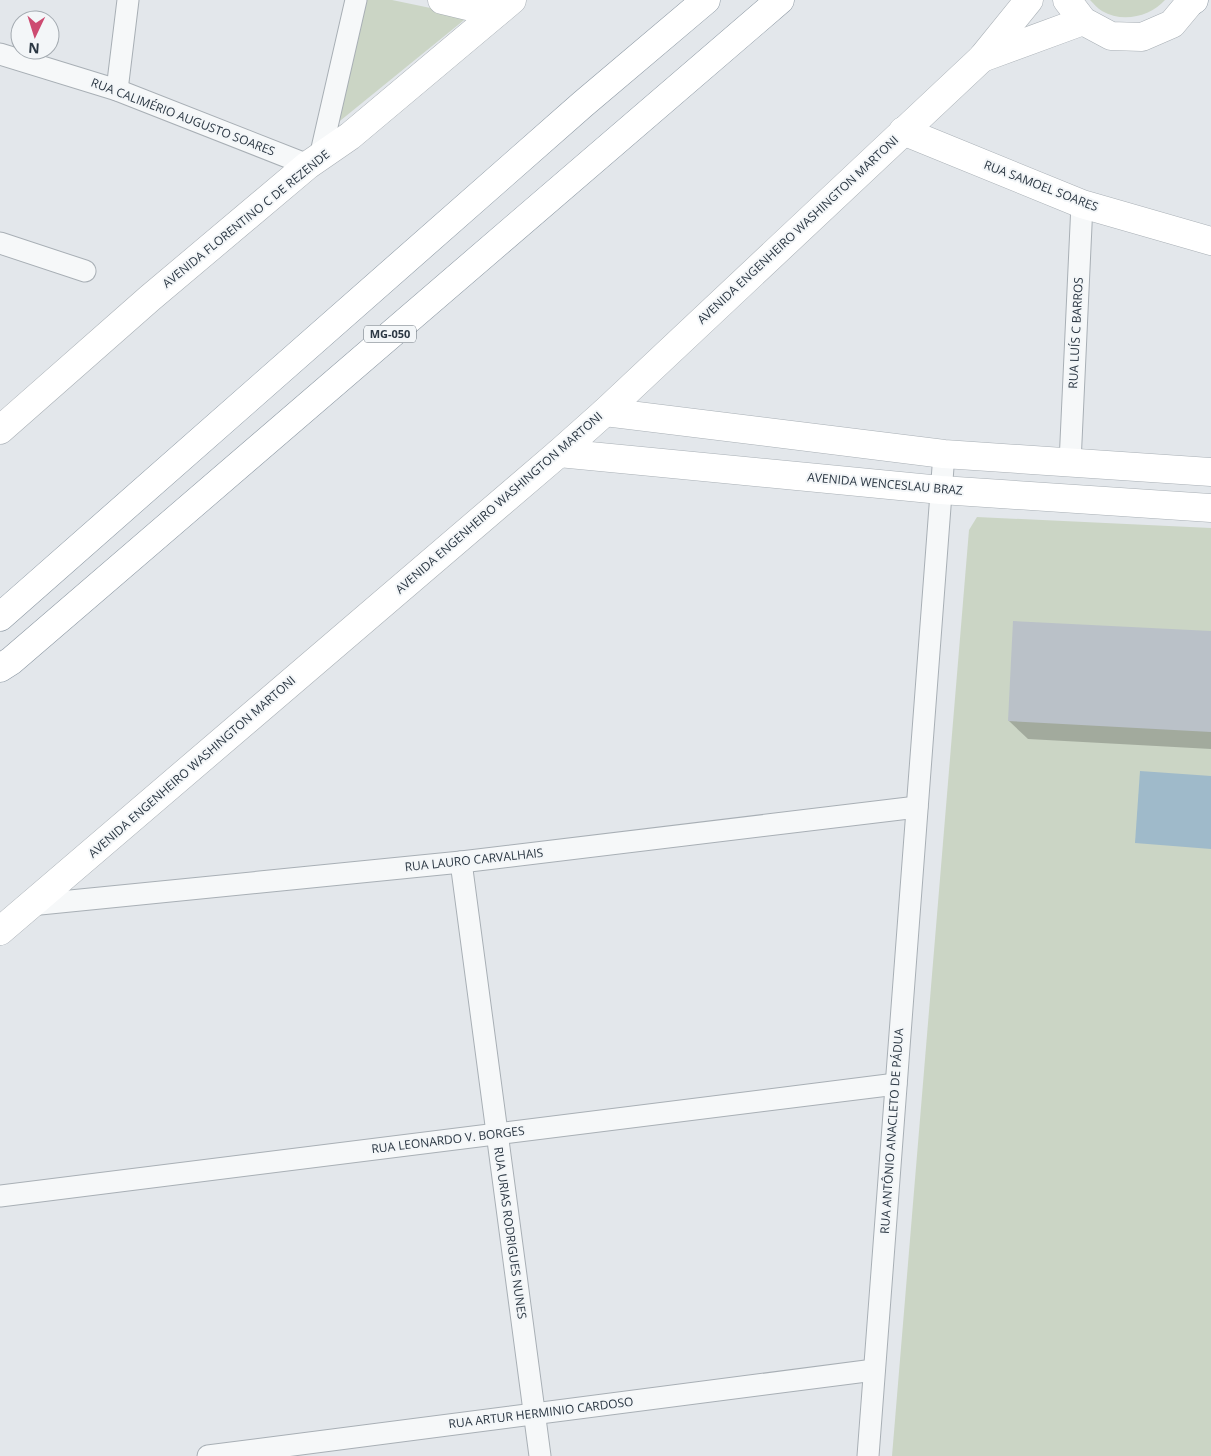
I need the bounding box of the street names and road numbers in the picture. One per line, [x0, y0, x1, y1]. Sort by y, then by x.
street label: RUA CALIMÉRIO AUGUSTO SOARES [89, 73, 278, 160]
street label: AVENIDA ENGENHEIRO WASHINGTON MARTONI [693, 132, 902, 328]
street label: AVENIDA FLORENTINO C DE REZENDE [158, 146, 333, 292]
street label: RUA SAMOEL SOARES [981, 156, 1101, 215]
street label: RUA LUÍS C BARROS [1064, 277, 1087, 389]
road number: MG-050 [364, 326, 416, 342]
street label: AVENIDA ENGENHEIRO WASHINGTON MARTONI [391, 408, 606, 597]
street label: AVENIDA WENCESLAU BRAZ [807, 468, 964, 499]
street label: AVENIDA ENGENHEIRO WASHINGTON MARTONI [84, 672, 299, 861]
street label: RUA LAURO CARVALHAIS [404, 844, 544, 875]
street label: RUA ANTÔNIO ANACLETO DE PÁDUA [876, 1027, 907, 1234]
street label: RUA LEONARDO V. BORGES [370, 1122, 526, 1157]
street label: RUA URIAS RODRIGUES NUNES [490, 1146, 531, 1320]
street label: RUA ARTUR HERMINIO CARDOSO [448, 1393, 634, 1432]

